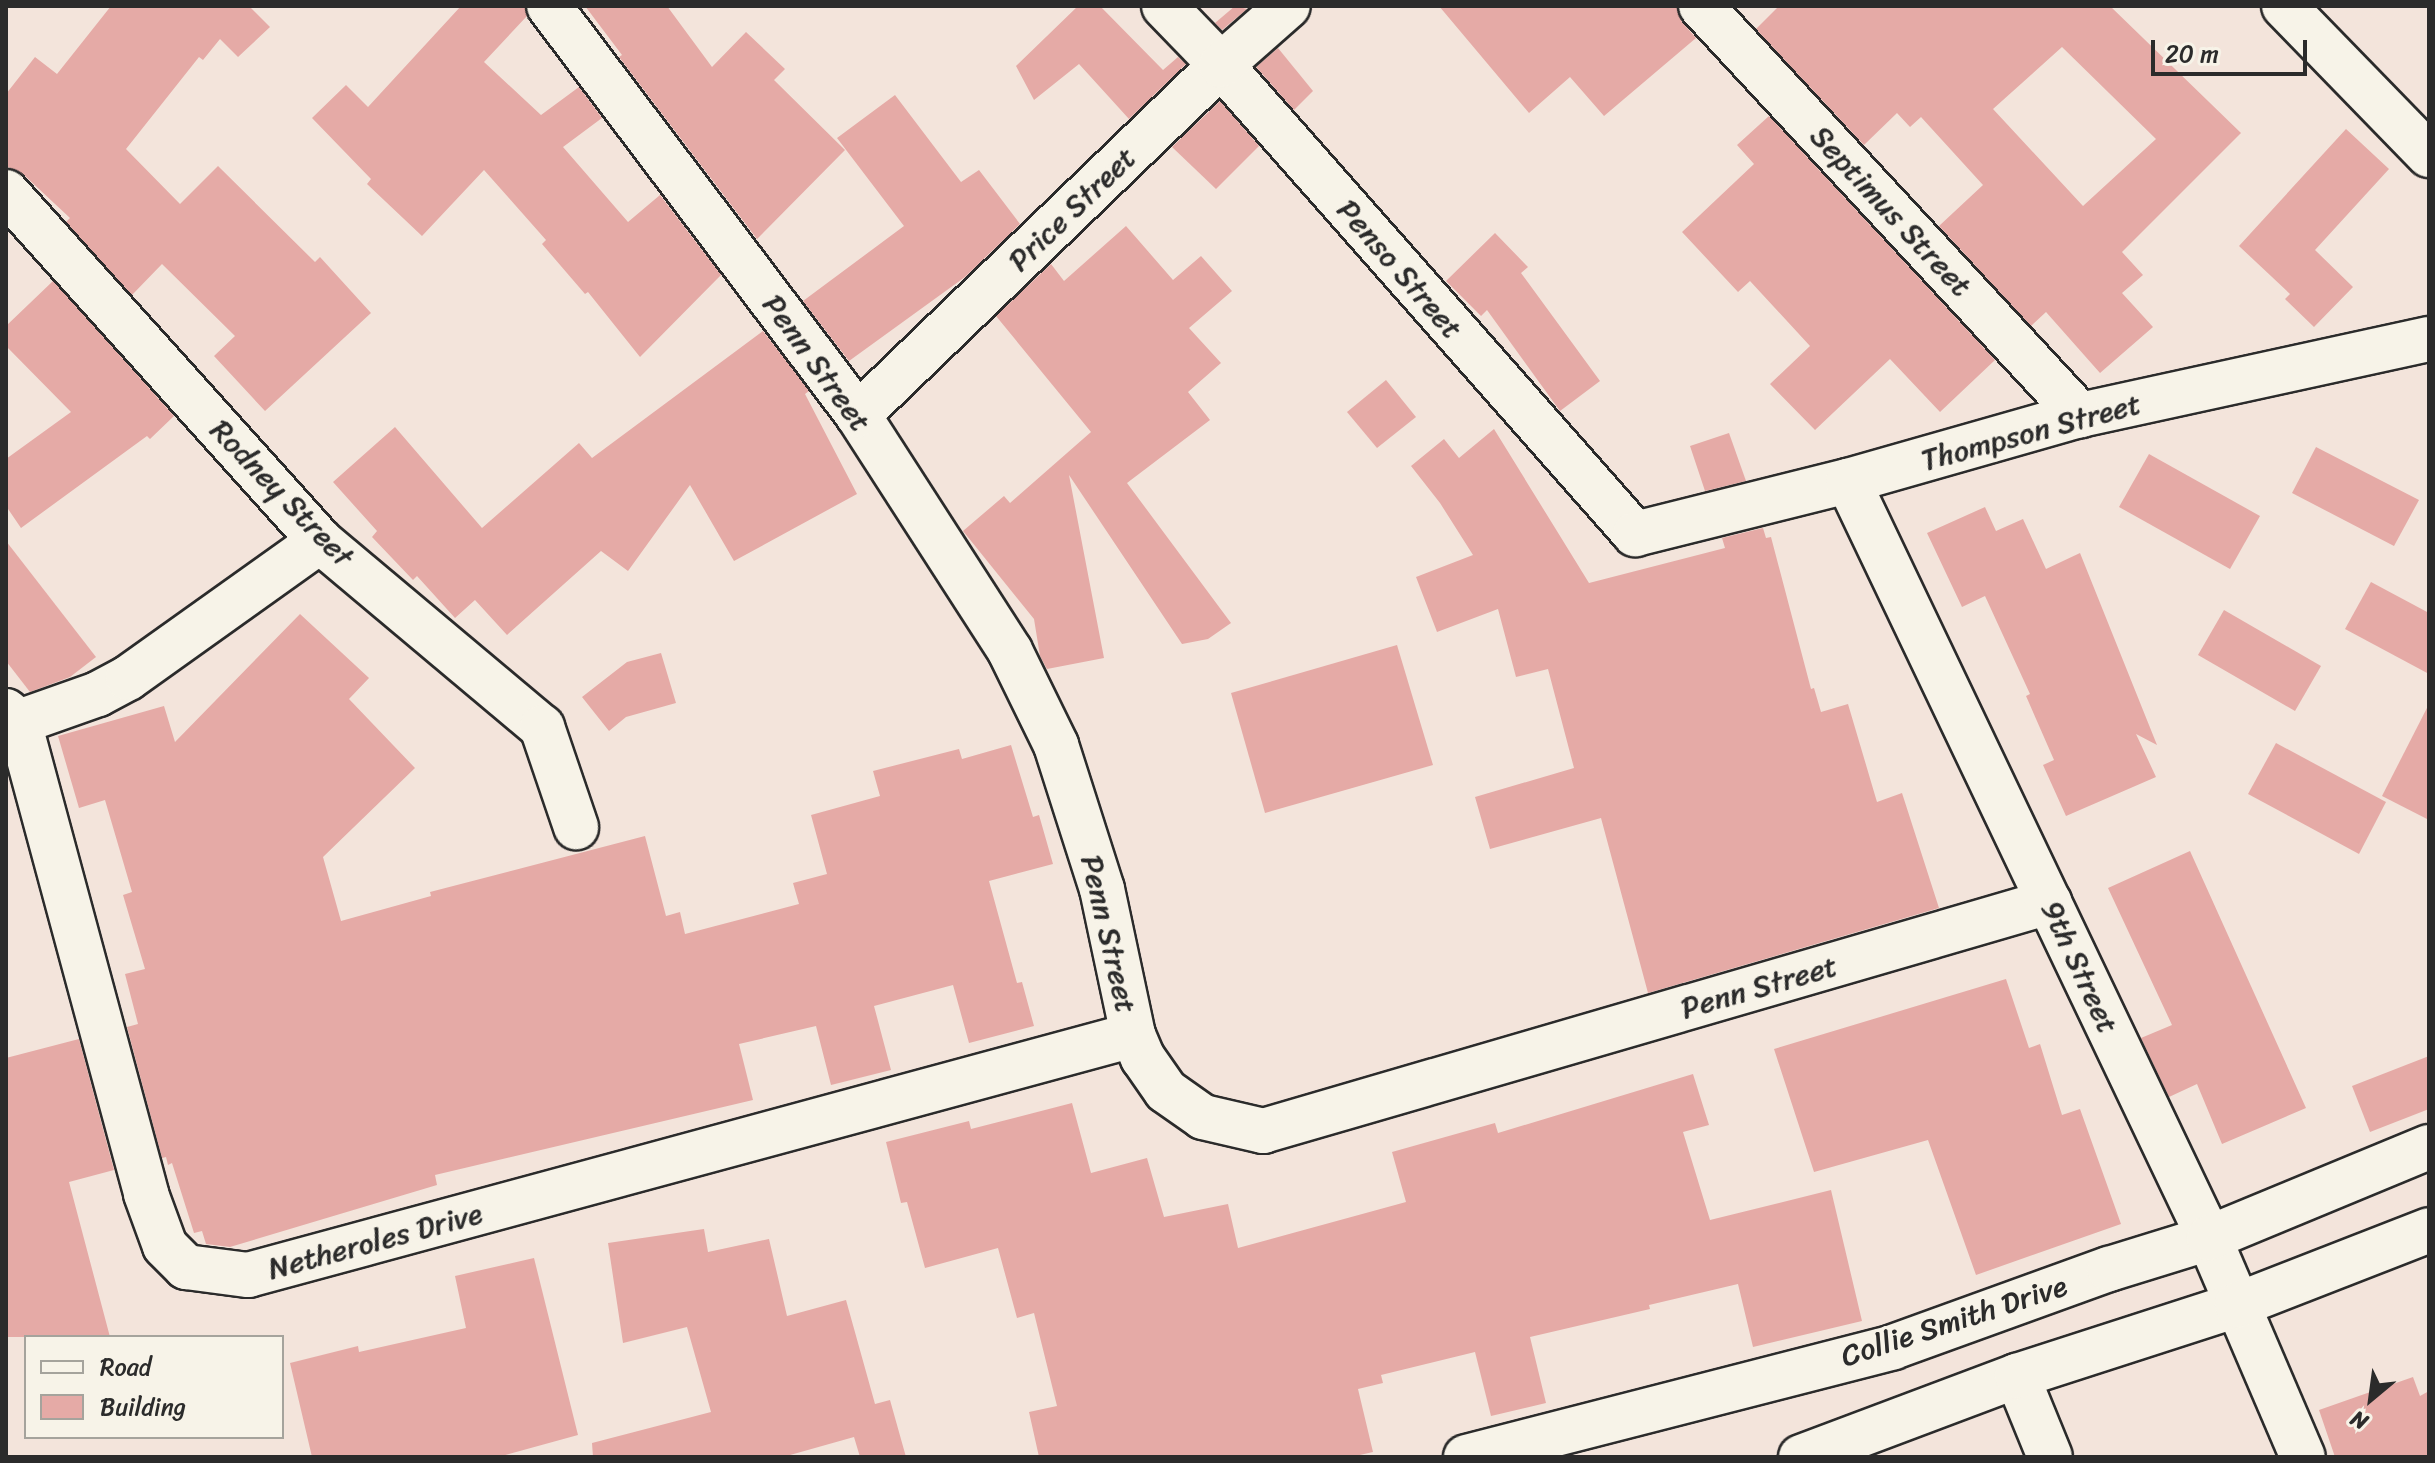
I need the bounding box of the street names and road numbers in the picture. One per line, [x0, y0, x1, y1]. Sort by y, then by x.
street label: Septimus Street [1803, 118, 1979, 304]
street label: Price Street [1000, 139, 1144, 279]
street label: Penso Street [1329, 192, 1471, 346]
street label: Penn Street [755, 287, 879, 439]
street label: Thompson Street [1917, 385, 2145, 479]
street label: Rodney Street [203, 412, 361, 574]
street label: Penn Street [1073, 852, 1145, 1016]
street label: 9th Street [2034, 895, 2126, 1039]
street label: Penn Street [1677, 948, 1841, 1026]
street label: Netheroles Drive [264, 1195, 486, 1287]
street label: Collie Smith Drive [1836, 1267, 2072, 1375]

